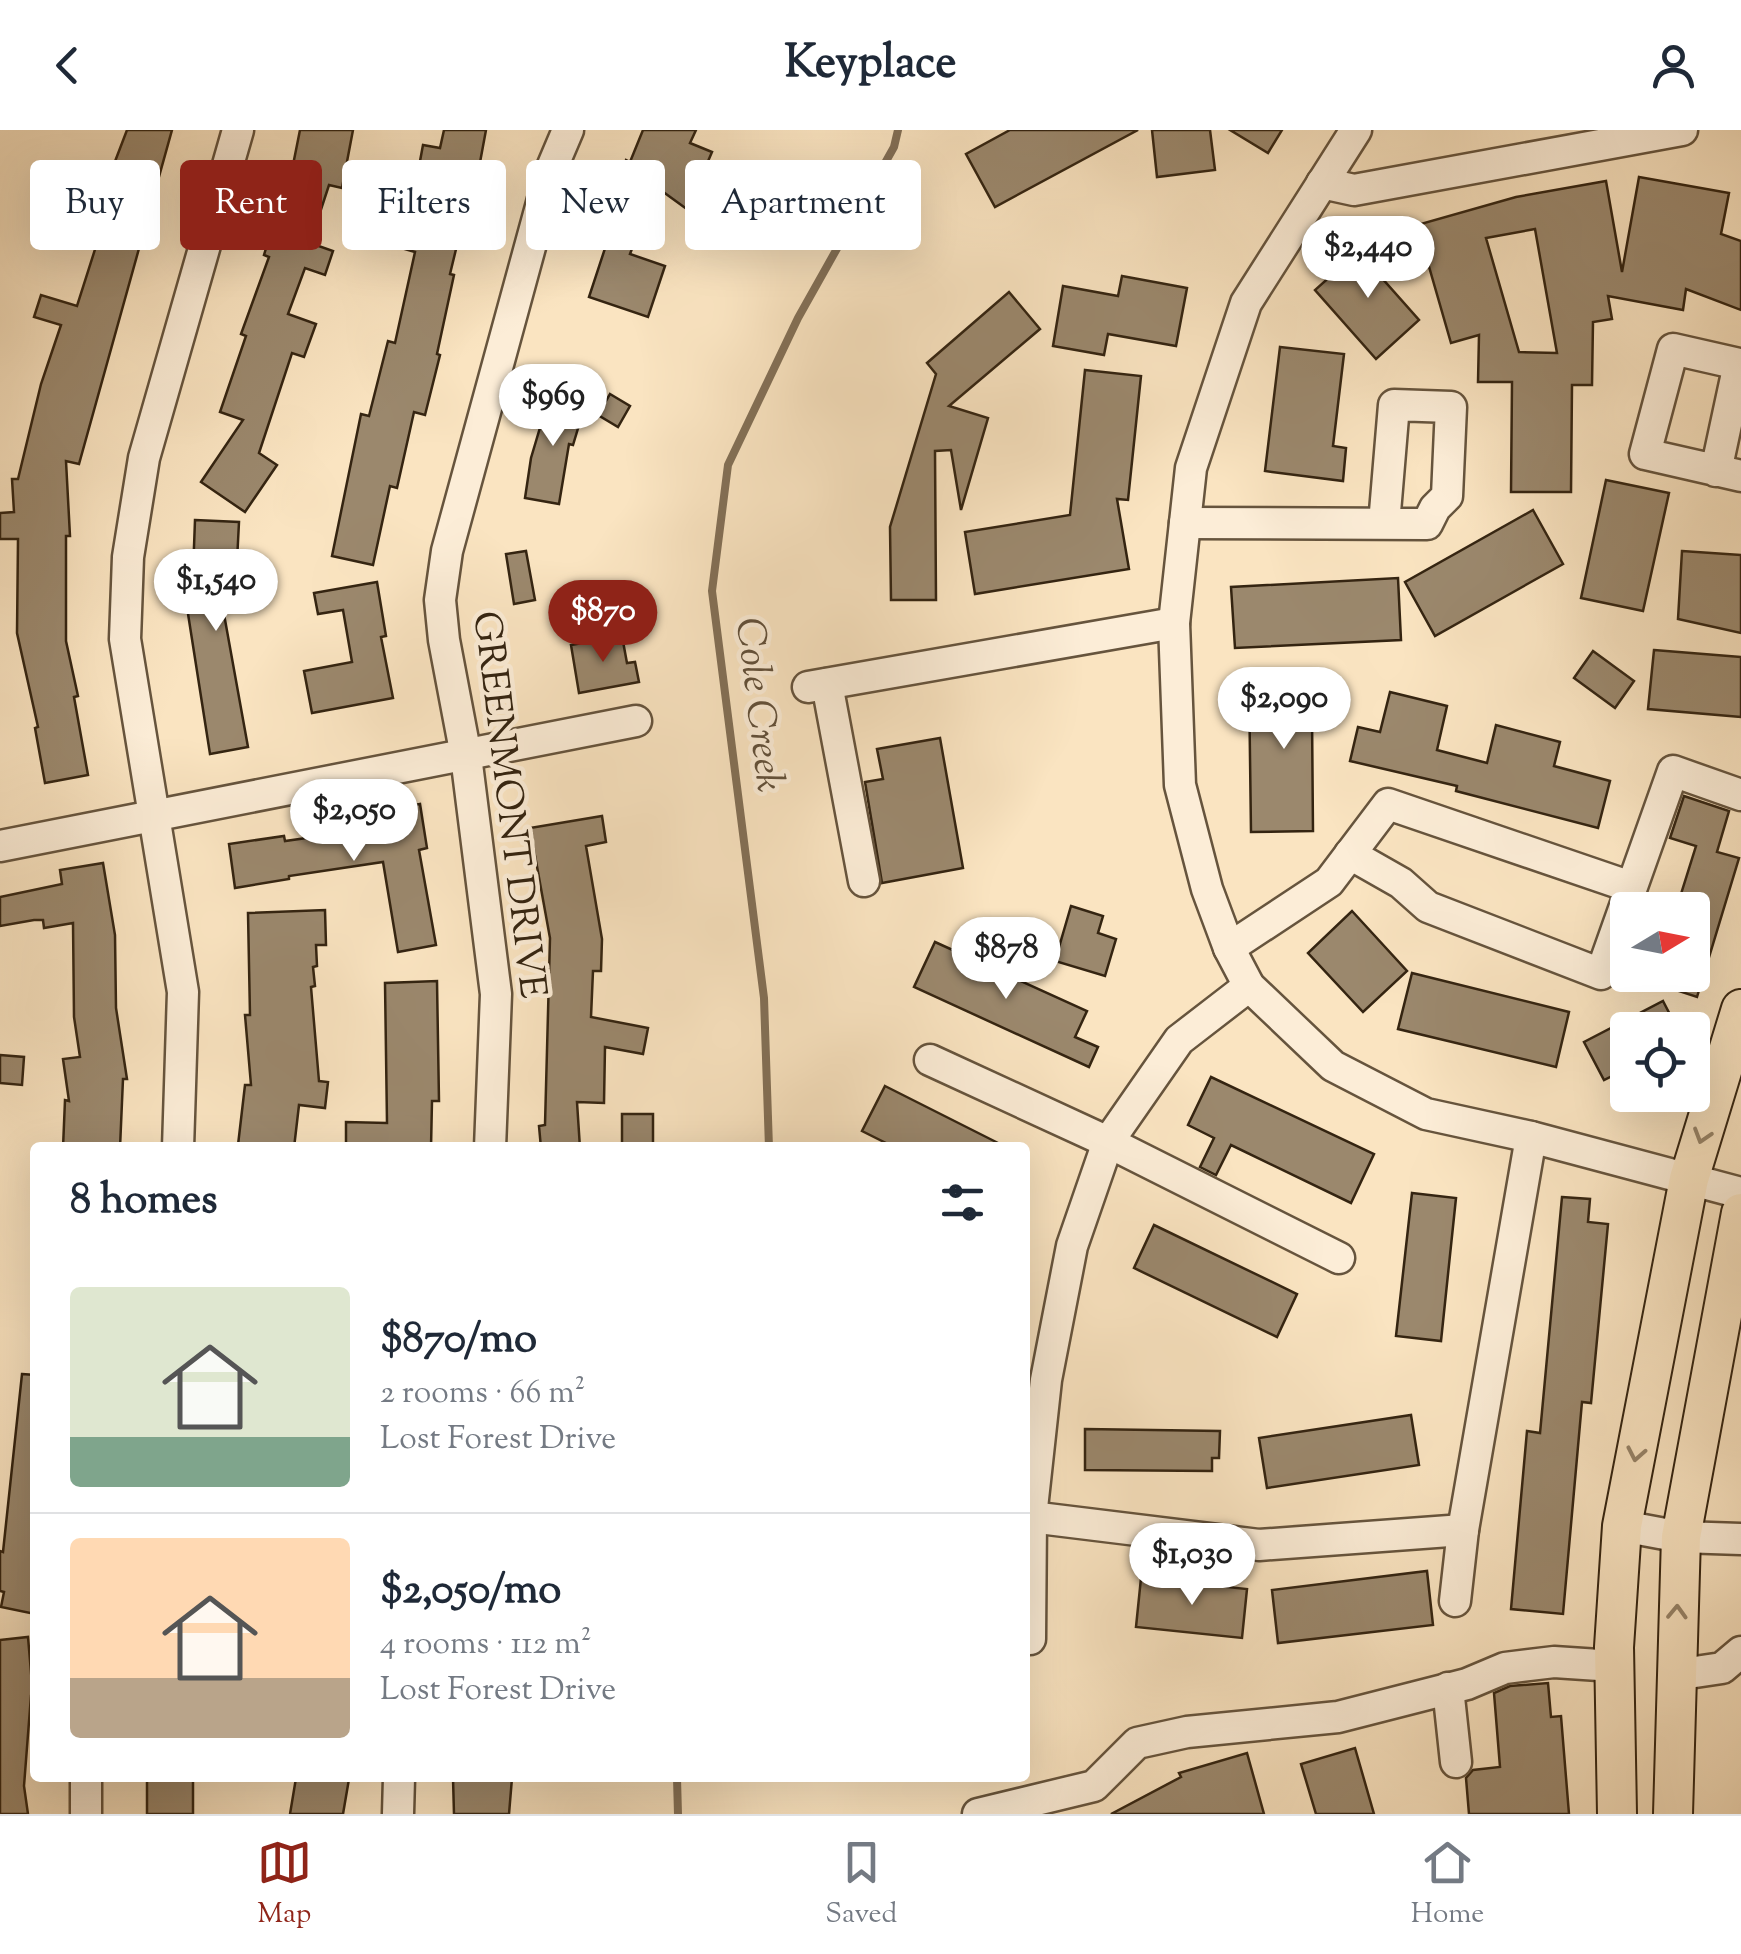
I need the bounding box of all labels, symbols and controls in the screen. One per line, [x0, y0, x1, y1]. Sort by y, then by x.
text: Keyplace [784, 33, 957, 98]
icon: back [40, 38, 95, 93]
icon: person [1646, 38, 1701, 93]
chip: Buy [30, 160, 160, 250]
chip: Rent [180, 160, 322, 250]
chip: Filters [342, 160, 506, 250]
chip: New [526, 160, 665, 250]
chip: Apartment [685, 160, 921, 250]
pin: $2,440 [1287, 216, 1449, 301]
text: $2,440 [1324, 225, 1412, 271]
pin: $969 [494, 364, 612, 449]
text: $969 [521, 373, 585, 419]
pin: $1,540 [135, 549, 297, 634]
text: $1,540 [176, 558, 256, 604]
pin: $870 [544, 580, 662, 665]
text: $870 [570, 589, 636, 635]
street label: GREENMONT DRIVE [456, 608, 558, 1002]
water label: Cole Creek [718, 615, 796, 795]
pin: $2,090 [1203, 667, 1365, 752]
text: $2,090 [1240, 676, 1328, 722]
pin: $2,050 [273, 779, 435, 864]
text: $2,050 [312, 788, 396, 834]
north arrow [1610, 892, 1710, 992]
map controls [1610, 892, 1710, 1112]
pin: $878 [947, 917, 1065, 1002]
text: $878 [973, 926, 1039, 972]
button: locate [1610, 1012, 1710, 1112]
one-way arrow [1693, 1127, 1714, 1144]
text: 8 homes [70, 1172, 218, 1232]
icon: filters [935, 1175, 990, 1230]
text: $870/mo [380, 1311, 537, 1371]
icon: home [150, 1327, 270, 1447]
text: 2 rooms · 66 m² [380, 1371, 585, 1417]
text: Lost Forest Drive [380, 1417, 616, 1463]
one-way arrow [1626, 1446, 1647, 1462]
pin: $1,030 [1111, 1523, 1273, 1608]
text: $1,030 [1151, 1532, 1233, 1578]
text: $2,050/mo [380, 1562, 561, 1622]
icon: home [150, 1578, 270, 1698]
one-way arrow [1667, 1603, 1688, 1619]
text: 4 rooms · 112 m² [380, 1622, 592, 1668]
text: Lost Forest Drive [380, 1668, 616, 1714]
tab: Map [257, 1835, 312, 1935]
tab: Saved [825, 1835, 897, 1935]
tab: Home [1411, 1835, 1484, 1935]

